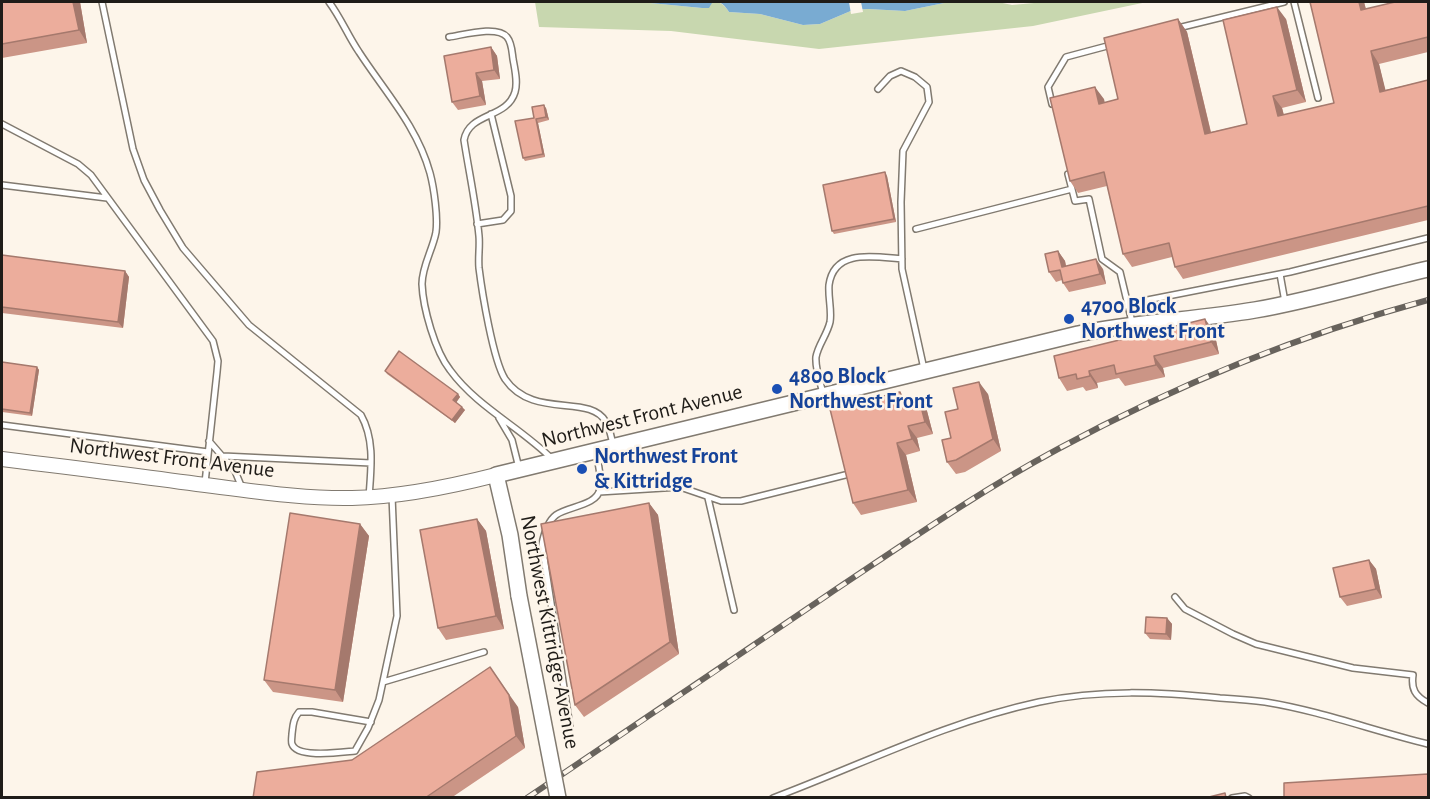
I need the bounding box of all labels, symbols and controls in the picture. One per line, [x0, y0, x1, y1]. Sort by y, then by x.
place label: 4700 Block Northwest Front [1081, 293, 1225, 344]
marker: 4700 Block Northwest Front [1062, 312, 1076, 326]
place label: 4800 Block Northwest Front [789, 363, 933, 414]
street label: Northwest Front Avenue [539, 378, 745, 454]
marker: 4800 Block Northwest Front [770, 382, 784, 396]
street label: Northwest Front Avenue [68, 432, 276, 484]
place label: Northwest Front & Kittridge [594, 443, 738, 494]
marker: Northwest Front & Kittridge [575, 462, 589, 476]
street label: Northwest Kittridge Avenue [514, 513, 586, 751]

